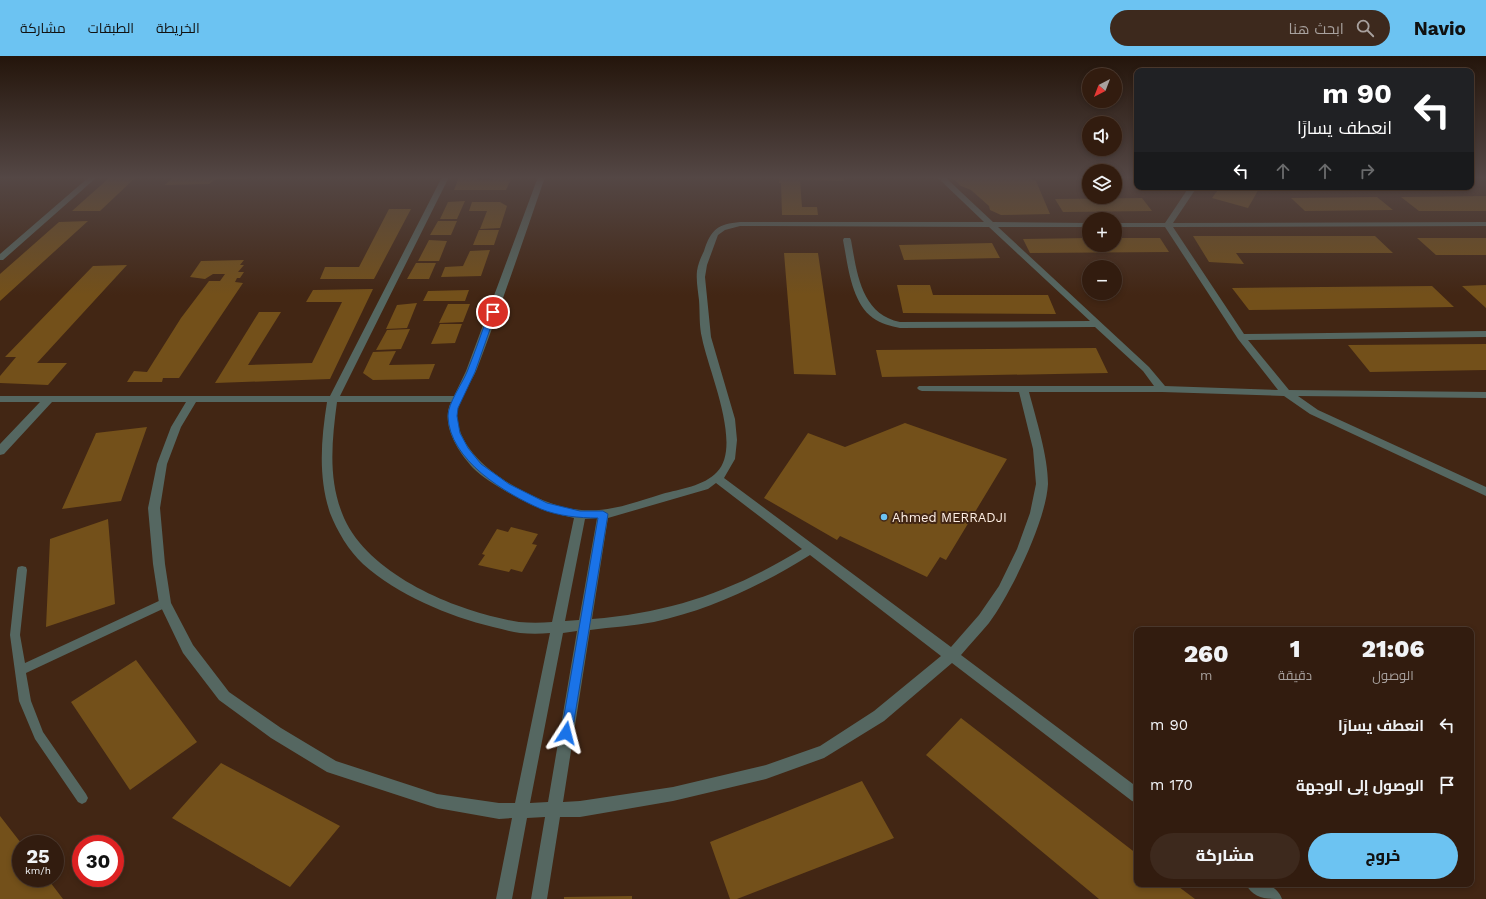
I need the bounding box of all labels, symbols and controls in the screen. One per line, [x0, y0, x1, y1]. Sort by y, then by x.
search box [1110, 10, 1390, 46]
icon: search [1354, 17, 1376, 39]
text: Navio [1414, 17, 1466, 40]
text: مشاركة [20, 20, 66, 36]
text: الطبقات [88, 20, 134, 36]
text: الخريطة [156, 20, 200, 36]
text: ابحث هنا [1289, 20, 1344, 38]
north arrow [1082, 68, 1122, 108]
map controls [1082, 68, 1122, 300]
text: 90 m [1322, 77, 1392, 110]
icon: left [1406, 84, 1458, 136]
button: sound [1082, 116, 1122, 156]
text: انعطف يسارًا [1297, 117, 1392, 138]
icon: left [1230, 160, 1252, 182]
icon: ahead [1272, 160, 1294, 182]
icon: ahead [1314, 160, 1336, 182]
icon: right [1356, 160, 1378, 182]
button: layers [1082, 164, 1122, 204]
button: + [1082, 212, 1122, 252]
button: − [1082, 260, 1122, 300]
pin [476, 295, 510, 329]
icon: arrive [482, 301, 504, 323]
place label: Ahmed MERRADJI [892, 510, 1007, 525]
marker: Ahmed MERRADJI [879, 512, 889, 522]
text: 1 [1290, 635, 1300, 663]
text: 21:06 [1362, 635, 1424, 663]
text: 260 [1184, 640, 1229, 668]
text: m [1200, 668, 1212, 683]
text: دقيقة [1278, 668, 1312, 683]
text: الوصول [1372, 668, 1414, 683]
position arrow [545, 712, 587, 754]
icon: left [1436, 714, 1458, 736]
text: 90 m [1150, 716, 1188, 734]
text: انعطف يسارًا [1338, 717, 1424, 735]
icon: arrive [1436, 774, 1458, 796]
text: 170 m [1150, 776, 1193, 794]
text: الوصول إلى الوجهة [1296, 777, 1424, 795]
button: مشاركة [1150, 833, 1300, 879]
button: خروج [1308, 833, 1458, 879]
speed limit sign: 30 [72, 835, 124, 887]
text: 25 [26, 844, 50, 868]
text: km/h [25, 865, 51, 876]

